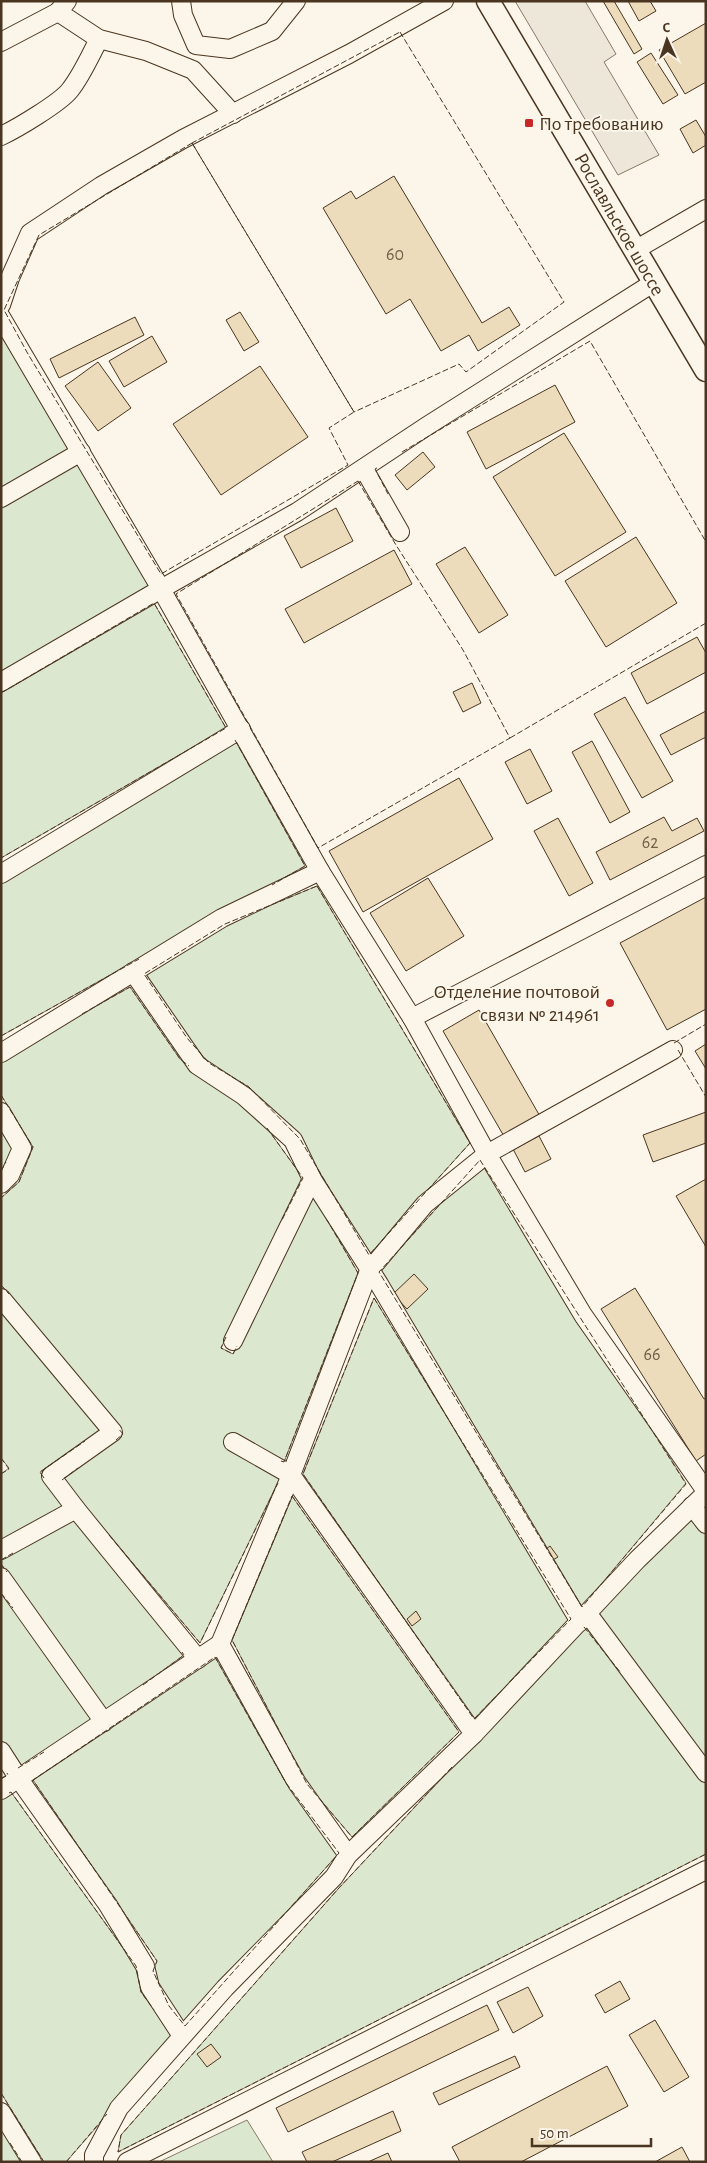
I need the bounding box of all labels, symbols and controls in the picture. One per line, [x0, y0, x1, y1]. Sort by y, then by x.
north arrow [642, 15, 692, 65]
text: С [662, 21, 671, 35]
place label: По требованию [539, 114, 663, 134]
marker: По требованию [523, 117, 535, 129]
street label: Рославльское шоссе [570, 150, 668, 299]
house number: 60 [386, 246, 404, 264]
house number: 62 [642, 834, 658, 852]
place label: Отделение почтовой связи № 214961 [434, 982, 600, 1025]
marker: Отделение почтовой связи № 214961 [604, 997, 616, 1009]
house number: 66 [644, 1346, 660, 1364]
scale bar [532, 2116, 651, 2148]
text: 50 m [540, 2126, 569, 2141]

